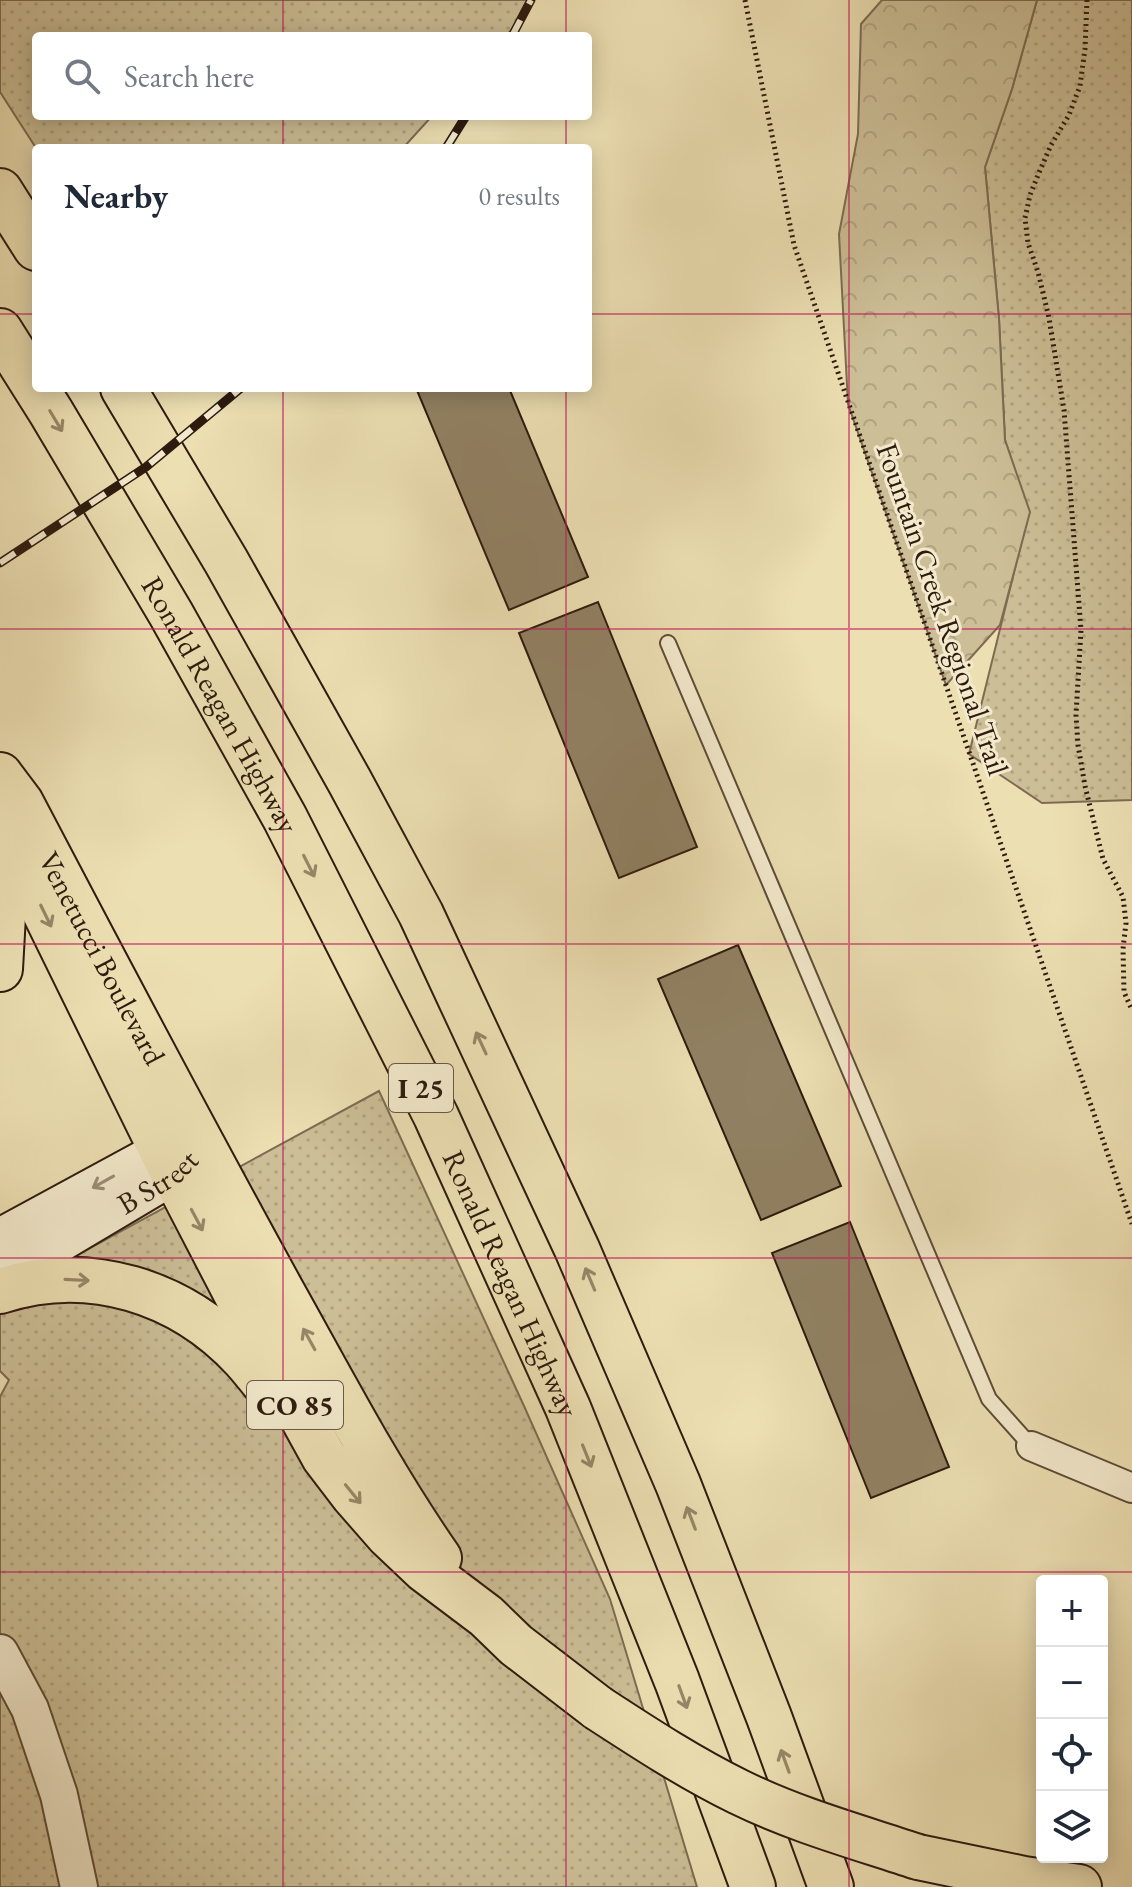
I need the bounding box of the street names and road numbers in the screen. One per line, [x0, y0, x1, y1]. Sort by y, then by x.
street label: Fountain Creek Regional Trail [868, 438, 1018, 780]
street label: Ronald Reagan Highway [133, 569, 309, 840]
street label: Venetucci Boulevard [30, 844, 175, 1072]
road number: I 25 [389, 1064, 453, 1112]
street label: B Street [110, 1140, 206, 1223]
street label: Ronald Reagan Highway [434, 1144, 589, 1423]
road number: CO 85 [247, 1381, 343, 1429]

